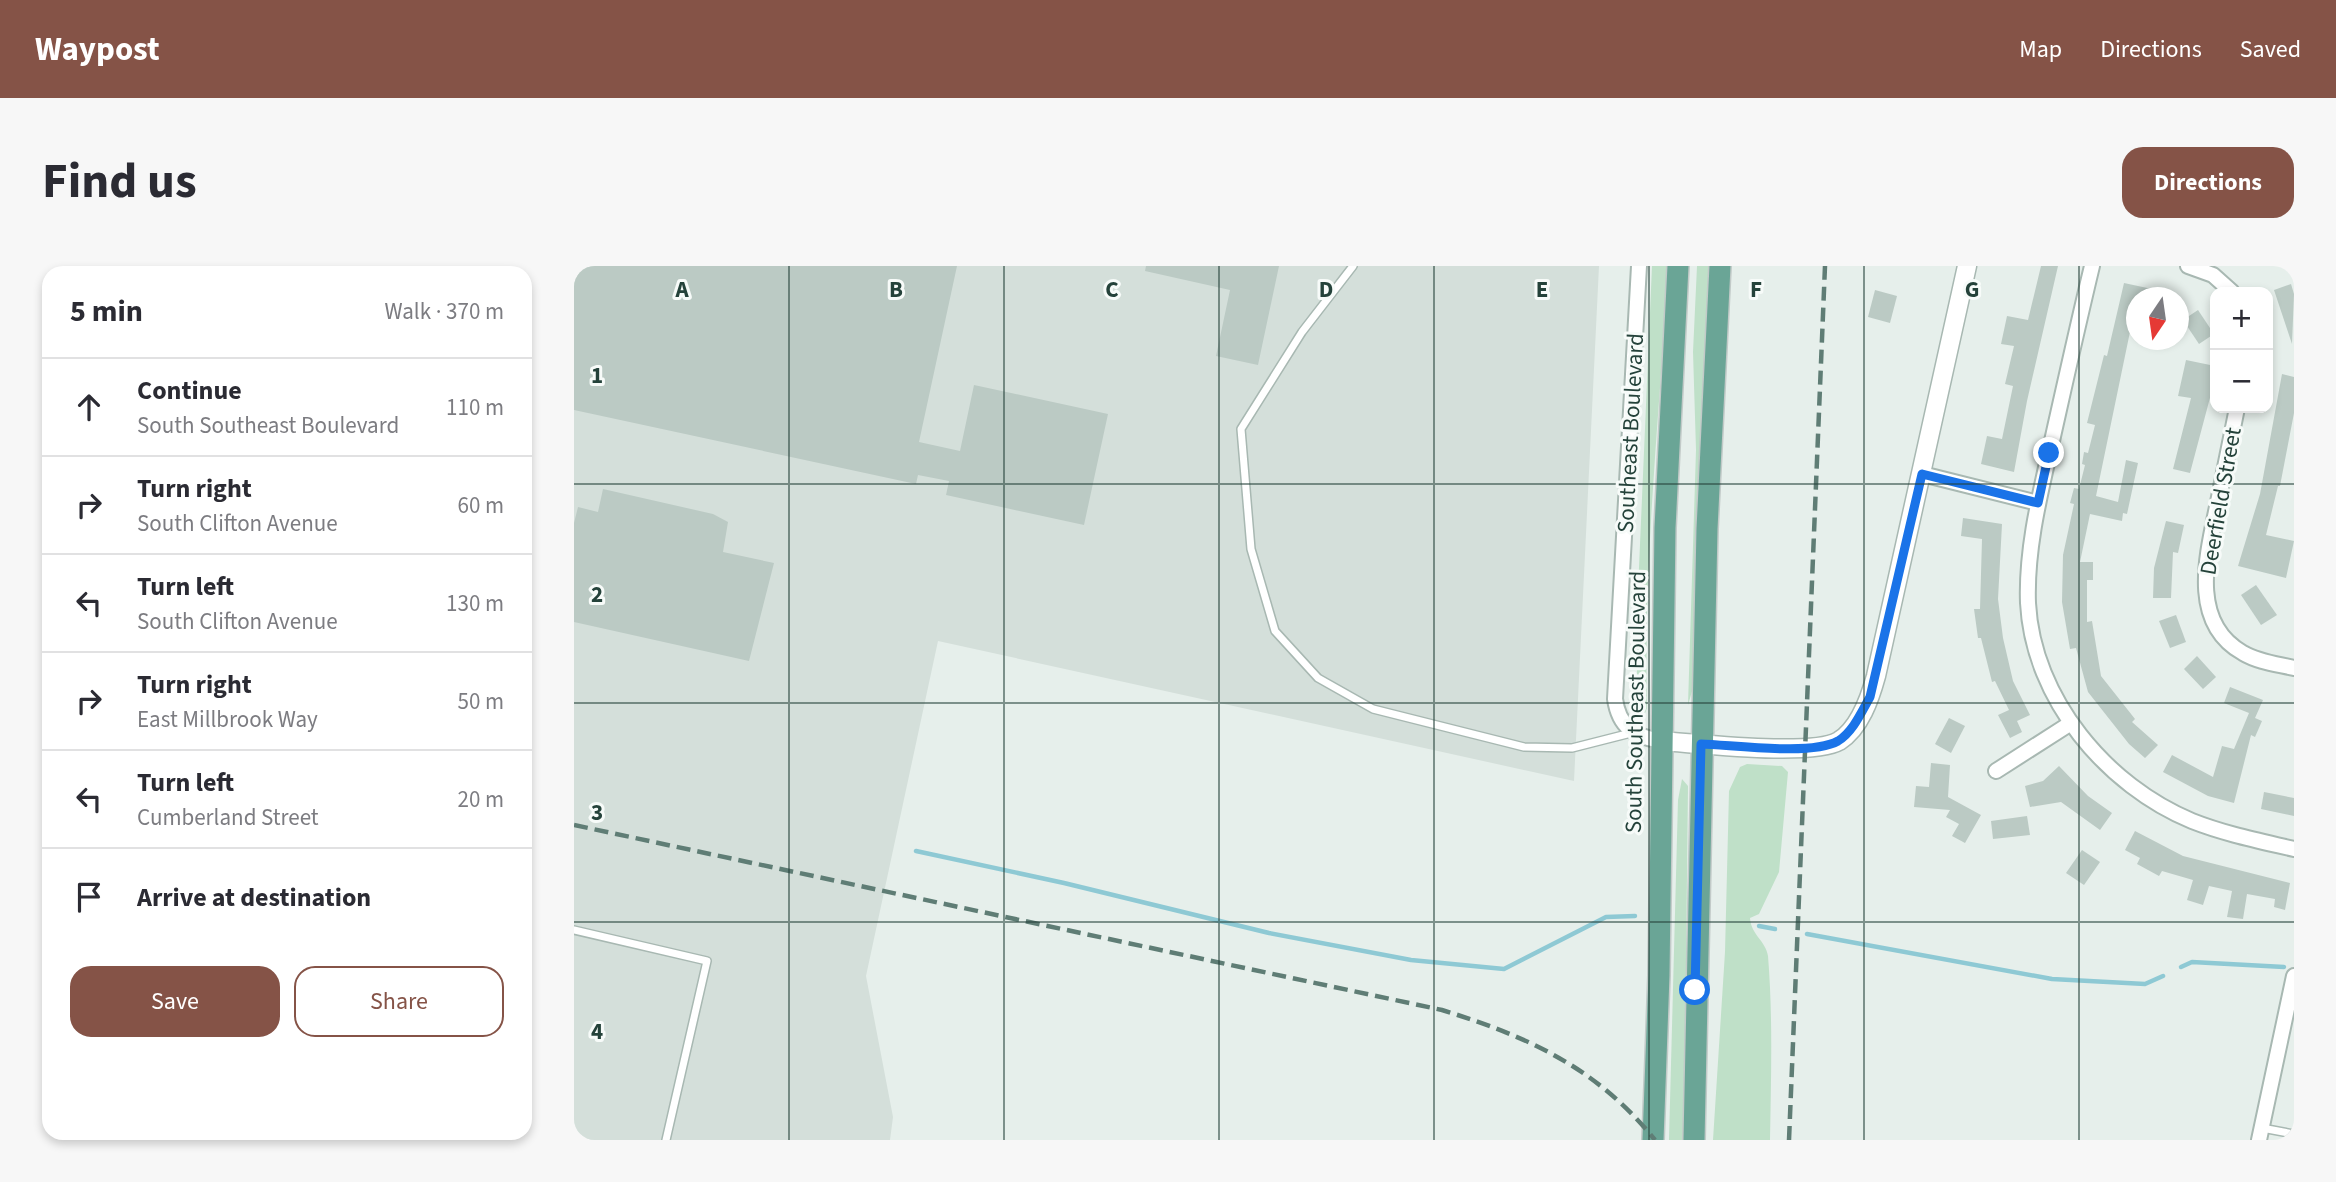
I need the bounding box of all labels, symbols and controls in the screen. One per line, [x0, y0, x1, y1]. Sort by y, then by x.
text: Waypost [35, 26, 160, 73]
text: Map [2019, 32, 2062, 67]
text: Directions [2100, 32, 2202, 67]
text: Saved [2240, 32, 2301, 67]
text: Find us [42, 147, 197, 217]
button: Directions [2122, 147, 2294, 218]
text: A [674, 273, 689, 306]
text: B [889, 273, 903, 306]
text: C [1105, 273, 1119, 306]
text: D [1319, 273, 1333, 306]
text: E [1536, 273, 1548, 306]
text: F [1750, 273, 1762, 306]
text: G [1965, 273, 1979, 306]
north arrow [2126, 287, 2189, 350]
map controls [2210, 287, 2273, 413]
button: + [2210, 287, 2273, 350]
text: 5 min [70, 290, 143, 333]
text: Walk · 370 m [385, 295, 504, 328]
street label: Southeast Boulevard [1609, 332, 1652, 534]
button: − [2210, 350, 2273, 413]
text: 1 [591, 359, 603, 392]
text: Continue [137, 372, 242, 409]
icon: ahead [70, 388, 108, 426]
text: 110 m [446, 391, 504, 424]
text: South Southeast Boulevard [137, 409, 399, 442]
street label: Deerfield Street [2191, 424, 2250, 578]
route end [2033, 437, 2064, 468]
text: Turn right [137, 470, 252, 507]
icon: right [70, 486, 108, 524]
text: 60 m [457, 489, 504, 522]
text: South Clifton Avenue [137, 507, 338, 540]
text: Turn left [137, 568, 234, 605]
street label: South Southeast Boulevard [1617, 571, 1654, 833]
text: 2 [591, 578, 603, 611]
icon: left [70, 584, 108, 622]
text: 130 m [446, 587, 504, 620]
text: South Clifton Avenue [137, 605, 338, 638]
text: Turn right [137, 666, 252, 703]
icon: right [70, 682, 108, 720]
text: 50 m [457, 685, 504, 718]
text: East Millbrook Way [137, 703, 318, 736]
text: Turn left [137, 764, 234, 801]
icon: left [70, 780, 108, 818]
text: 20 m [457, 783, 504, 816]
text: 3 [591, 796, 603, 829]
text: Cumberland Street [137, 801, 319, 834]
icon: arrive [70, 878, 108, 916]
text: Arrive at destination [137, 879, 371, 916]
button: Save [70, 966, 280, 1037]
button: Share [294, 966, 504, 1037]
route start [1679, 974, 1710, 1005]
text: 4 [591, 1015, 603, 1048]

